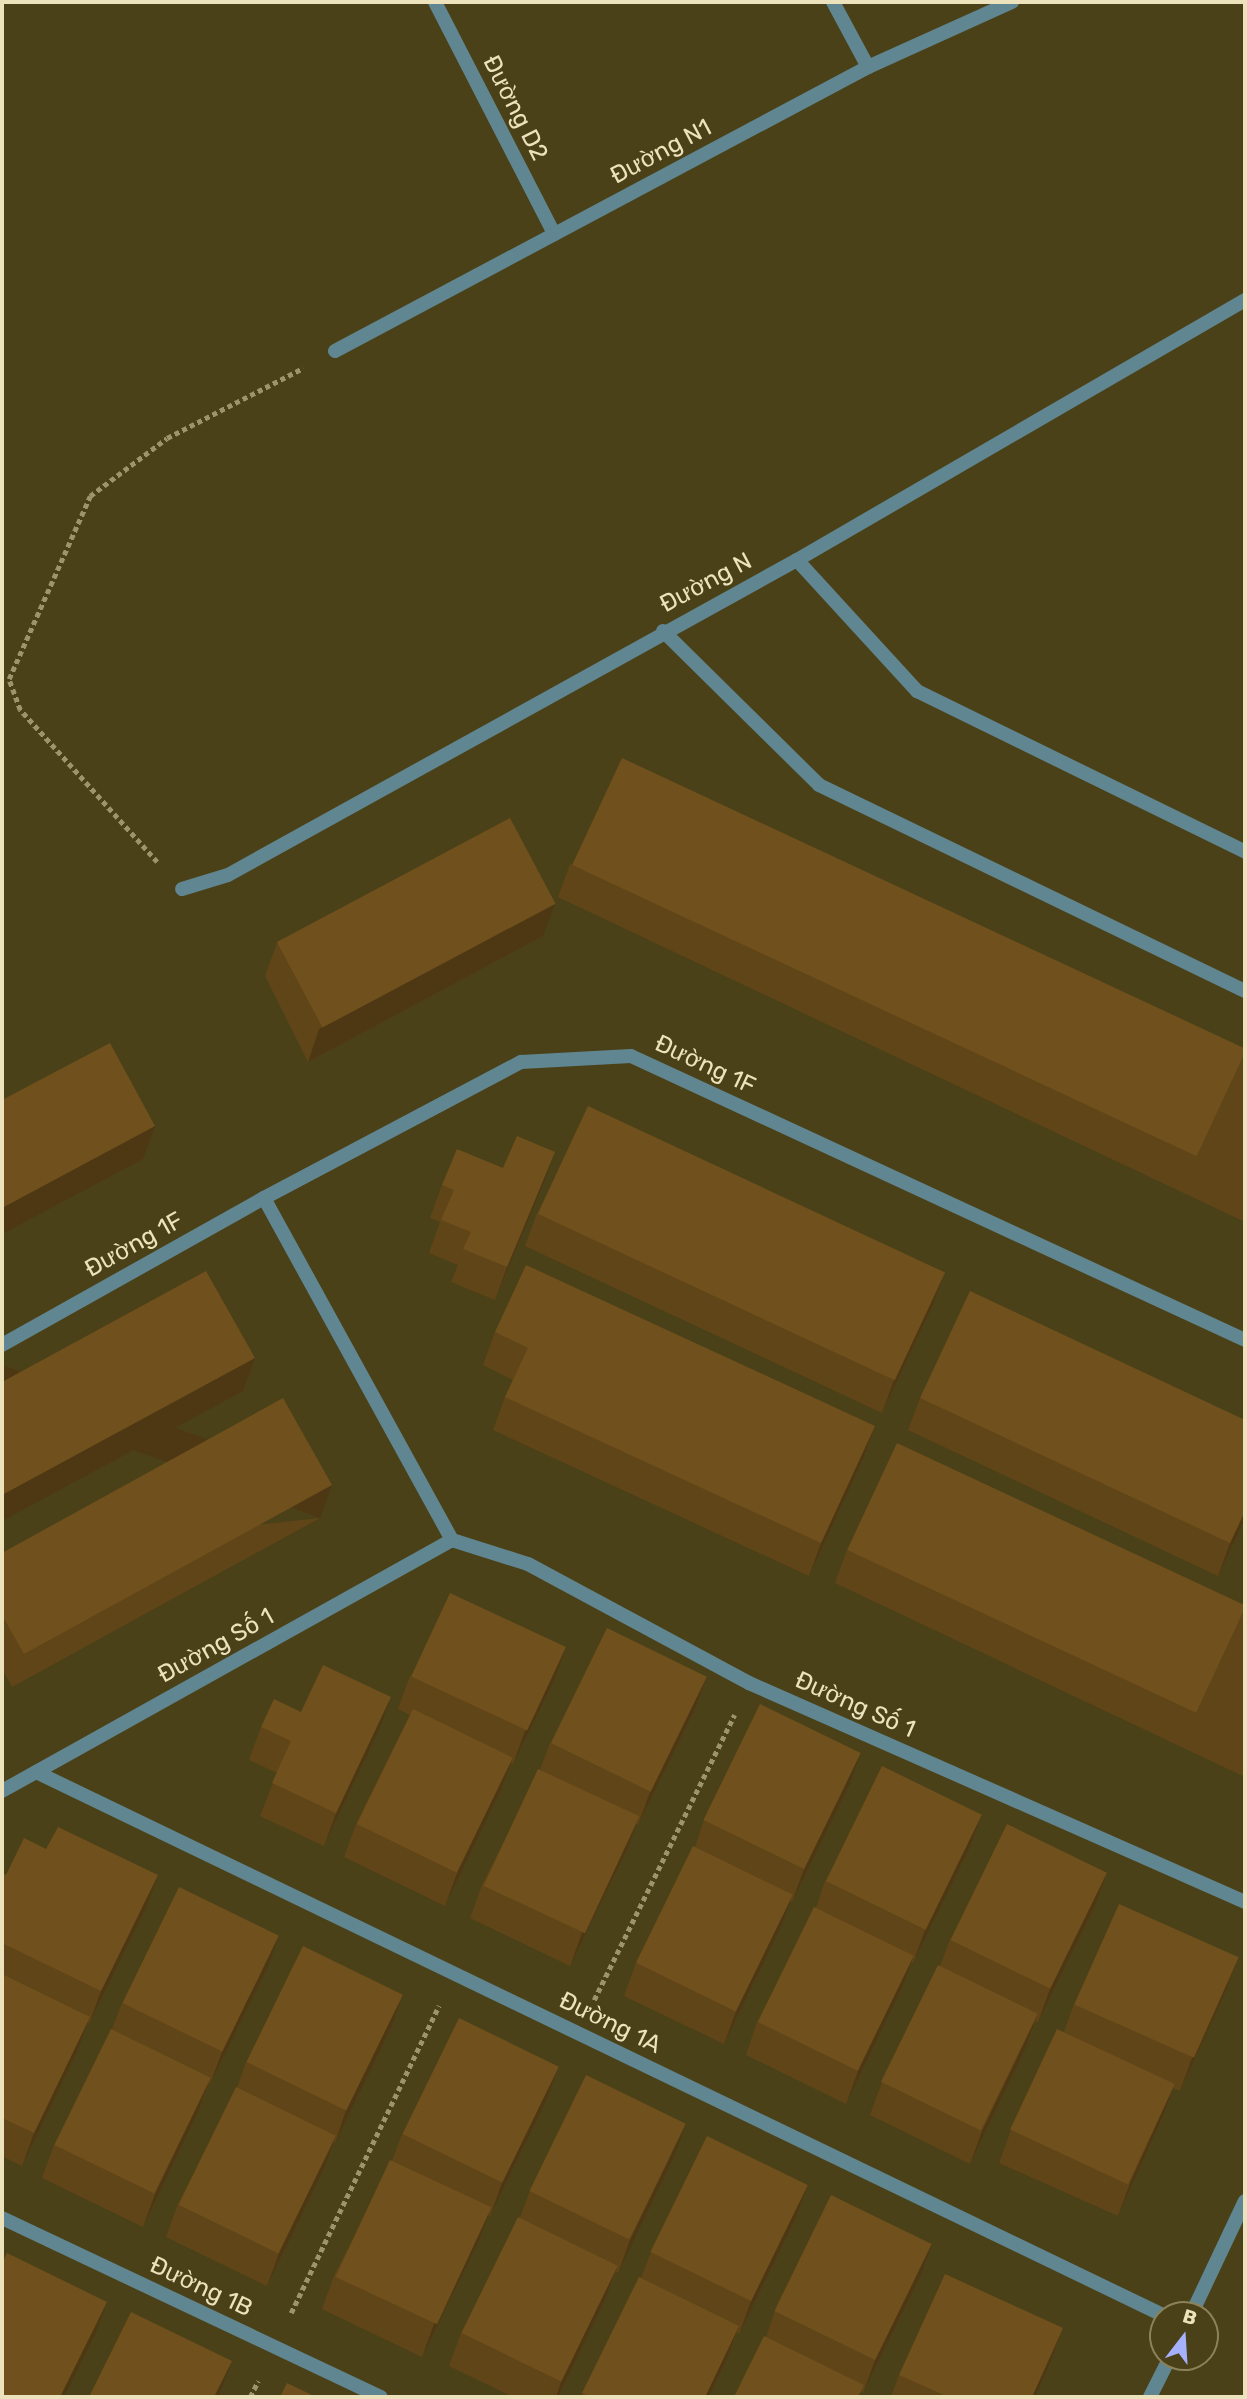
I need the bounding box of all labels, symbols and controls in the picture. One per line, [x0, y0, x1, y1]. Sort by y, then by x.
street label: Đường D2 [476, 51, 554, 165]
street label: Đường N1 [606, 113, 716, 191]
street label: Đường N [655, 547, 757, 619]
street label: Đường 1F [650, 1029, 760, 1101]
street label: Đường 1F [80, 1206, 188, 1284]
street label: Đường Số 1 [153, 1602, 279, 1690]
street label: Đường Số 1 [791, 1666, 919, 1744]
street label: Đường 1A [554, 1986, 666, 2060]
street label: Đường 1B [145, 2251, 257, 2323]
north arrow [1149, 2301, 1219, 2371]
text: B [1180, 2304, 1199, 2330]

